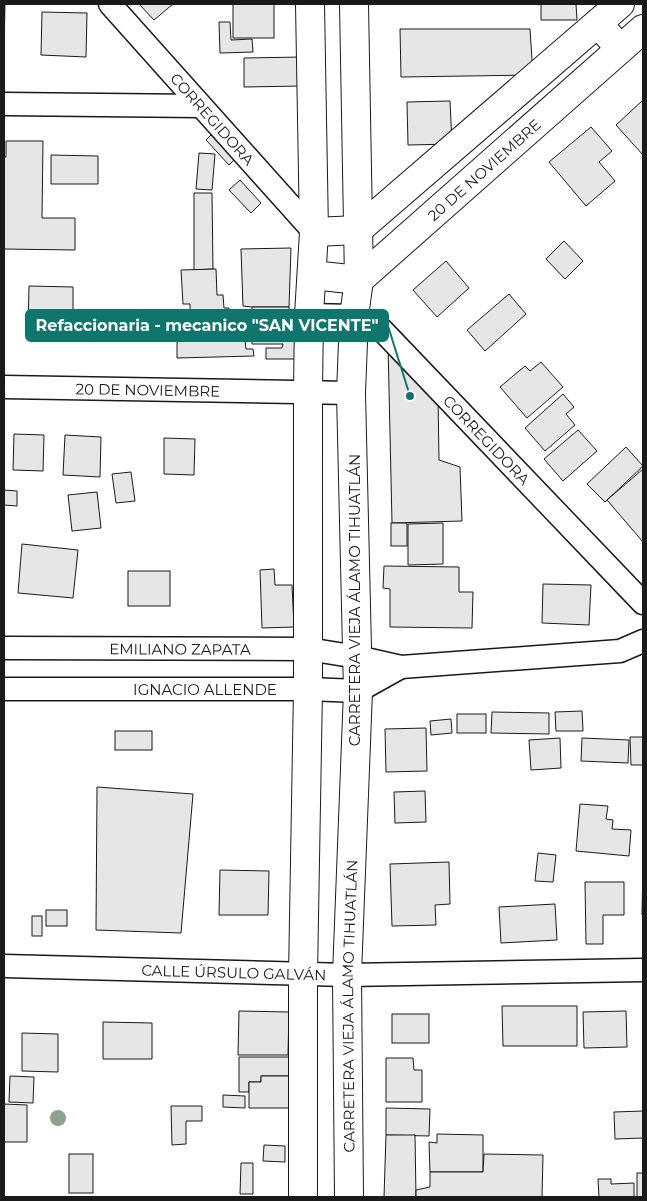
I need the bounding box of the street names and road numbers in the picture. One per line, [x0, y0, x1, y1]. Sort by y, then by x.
street label: CORREGIDORA [167, 69, 259, 169]
street label: 20 DE NOVIEMBRE [423, 115, 544, 225]
street label: 20 DE NOVIEMBRE [76, 379, 220, 400]
street label: CORREGIDORA [439, 391, 534, 489]
street label: CARRETERA VIEJA ÁLAMO TIHUATLÁN [345, 454, 364, 746]
street label: EMILIANO ZAPATA [109, 639, 251, 658]
street label: IGNACIO ALLENDE [133, 680, 277, 699]
street label: CARRETERA VIEJA ÁLAMO TIHUATLÁN [337, 859, 361, 1153]
street label: CALLE ÚRSULO GALVÁN [141, 960, 327, 984]

